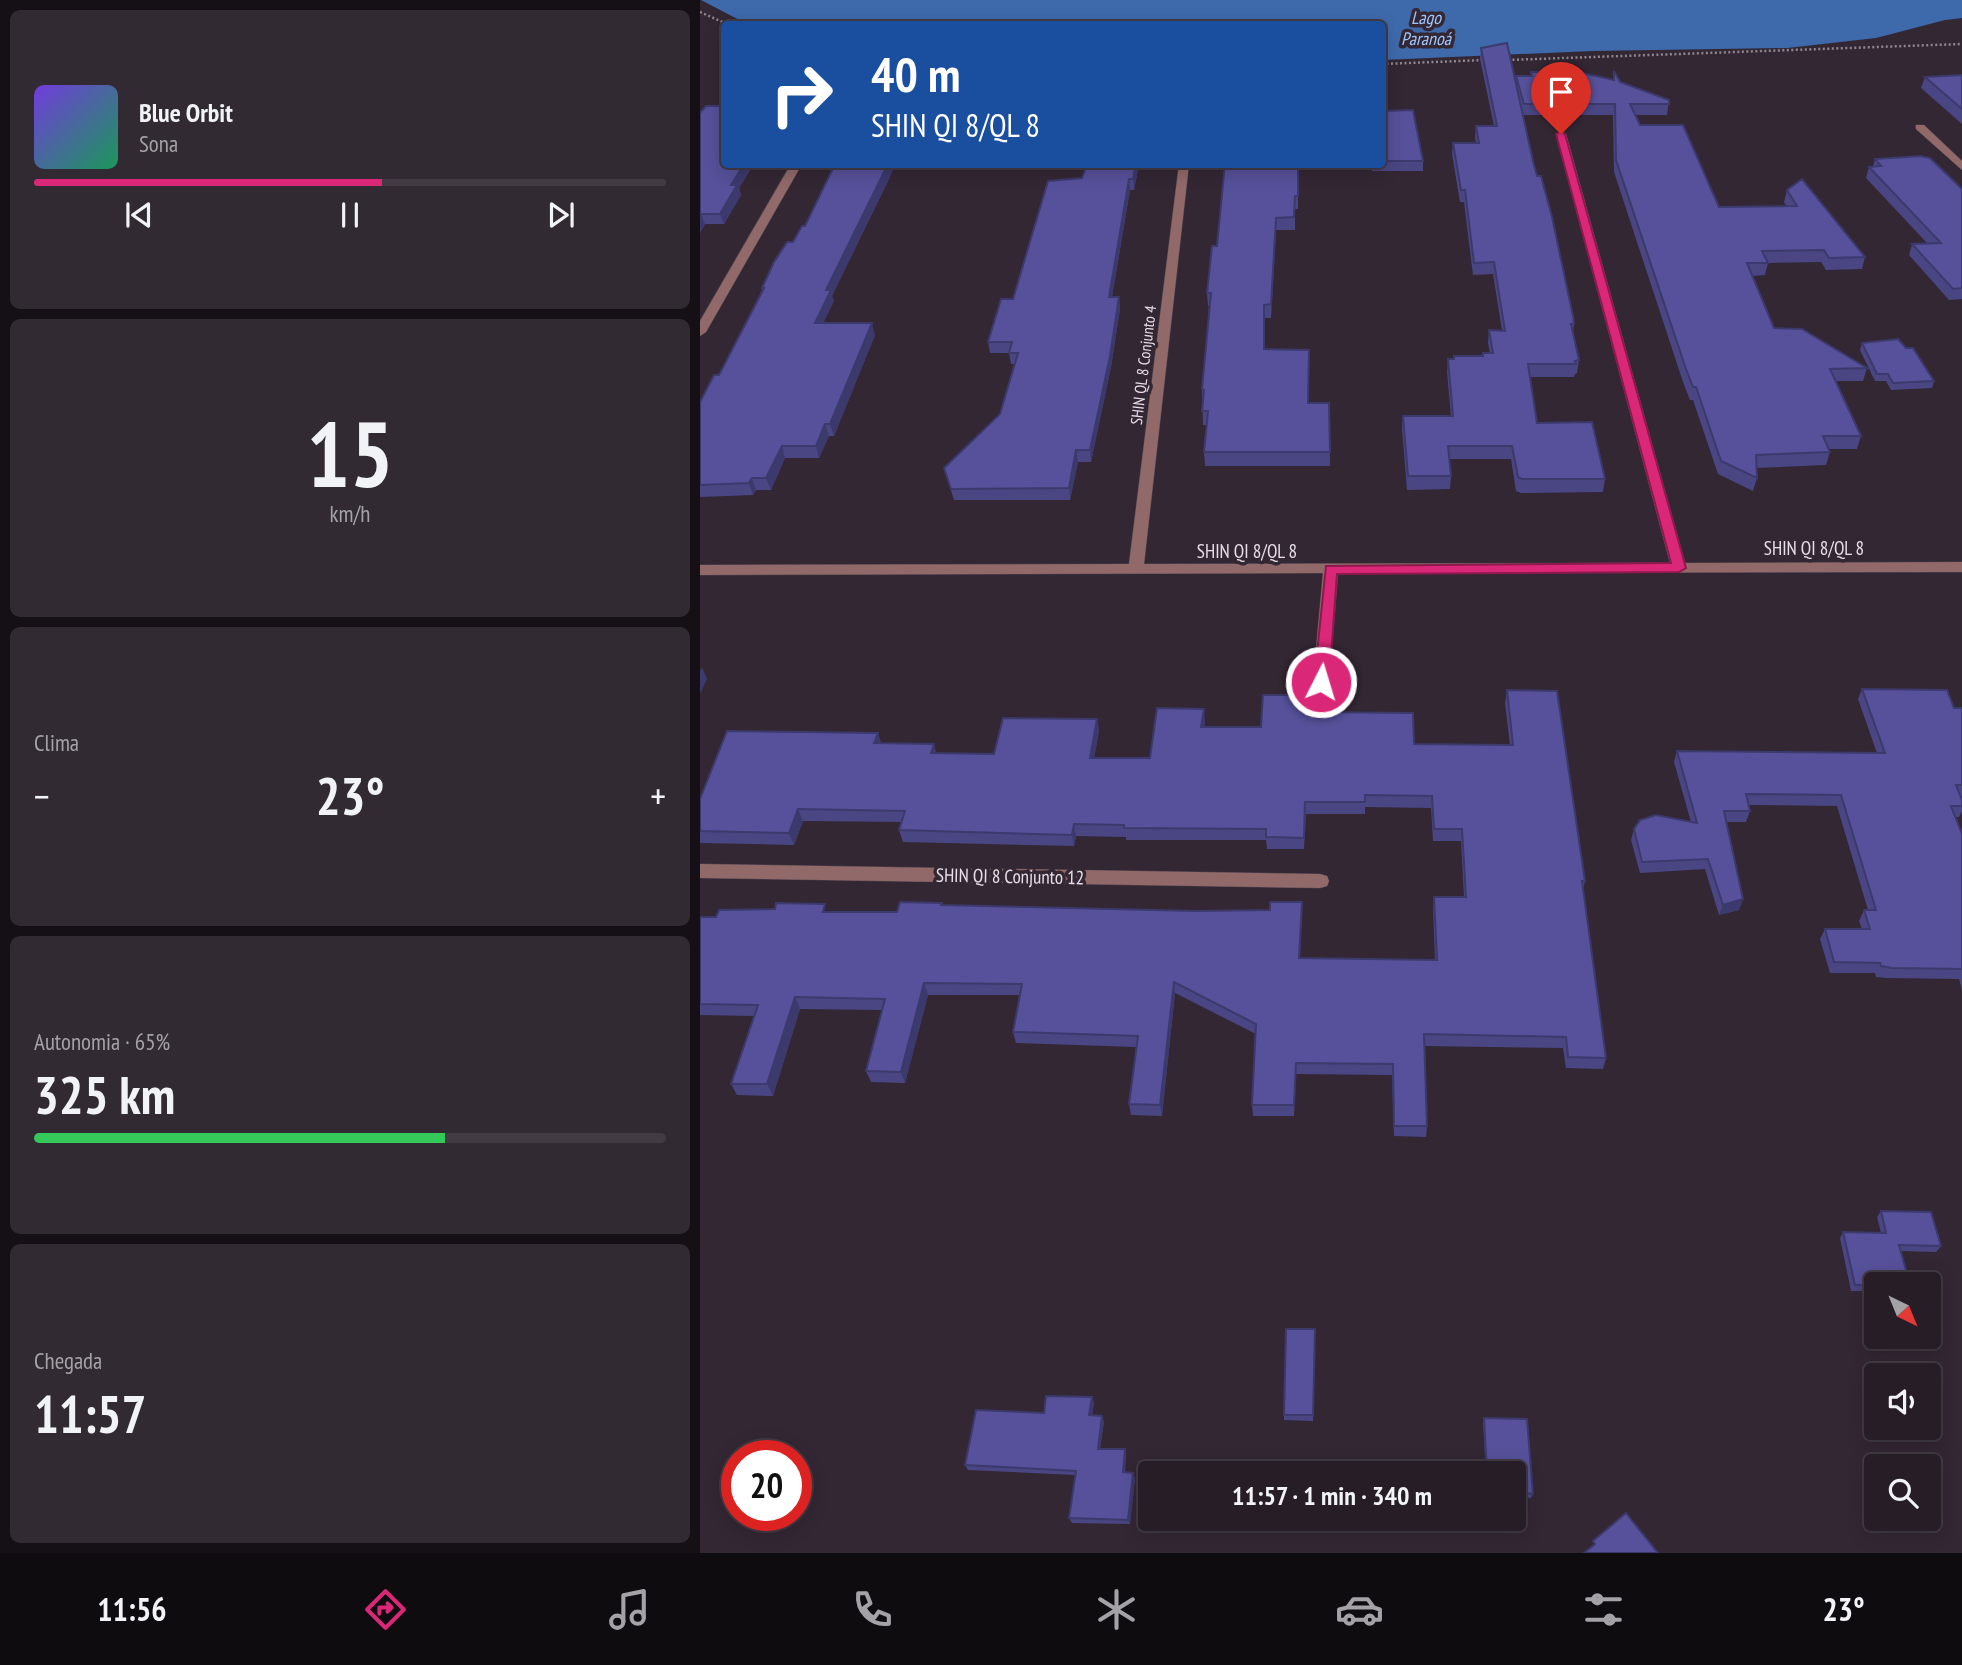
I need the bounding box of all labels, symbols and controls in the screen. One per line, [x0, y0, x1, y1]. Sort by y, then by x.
water label: Lago Paranoá [1401, 6, 1453, 50]
text: 40 m [871, 42, 960, 106]
icon: right [756, 49, 847, 140]
pin [1531, 62, 1591, 134]
icon: arrive [1542, 73, 1580, 111]
text: Blue Orbit [139, 96, 233, 129]
text: SHIN QI 8/QL 8 [871, 104, 1040, 146]
text: Sona [139, 129, 178, 158]
icon: previous [120, 196, 158, 234]
icon: pause [331, 196, 369, 234]
icon: next [542, 196, 580, 234]
street label: SHIN QL 8 Conjunto 4 [1126, 304, 1160, 426]
text: 15 [307, 394, 394, 512]
text: km/h [330, 499, 370, 528]
street label: SHIN QI 8/QL 8 [1764, 536, 1864, 560]
street label: SHIN QI 8/QL 8 [1197, 539, 1297, 563]
position arrow [1284, 645, 1358, 719]
text: Clima [34, 728, 79, 757]
text: 23° [316, 762, 384, 829]
text: − [34, 771, 50, 820]
text: + [650, 771, 666, 820]
street label: SHIN QI 8 Conjunto 12 [936, 863, 1084, 889]
text: Autonomia · 65% [34, 1027, 170, 1056]
text: 325 km [34, 1061, 175, 1128]
north arrow [1864, 1272, 1941, 1349]
map controls [1864, 1272, 1941, 1531]
text: Chegada [34, 1346, 102, 1375]
button: sound [1864, 1363, 1941, 1440]
text: 11:57 [34, 1380, 146, 1447]
speed limit sign: 20 [721, 1440, 812, 1531]
button: search [1864, 1454, 1941, 1531]
text: 11:57 · 1 min · 340 m [1232, 1479, 1432, 1512]
icon: directions [361, 1585, 410, 1634]
icon: music [605, 1585, 654, 1634]
icon: phone [848, 1585, 897, 1634]
icon: climate [1092, 1585, 1141, 1634]
icon: car [1335, 1585, 1384, 1634]
icon: filters [1579, 1585, 1628, 1634]
text: 11:56 [97, 1588, 167, 1630]
text: 23° [1822, 1588, 1865, 1630]

